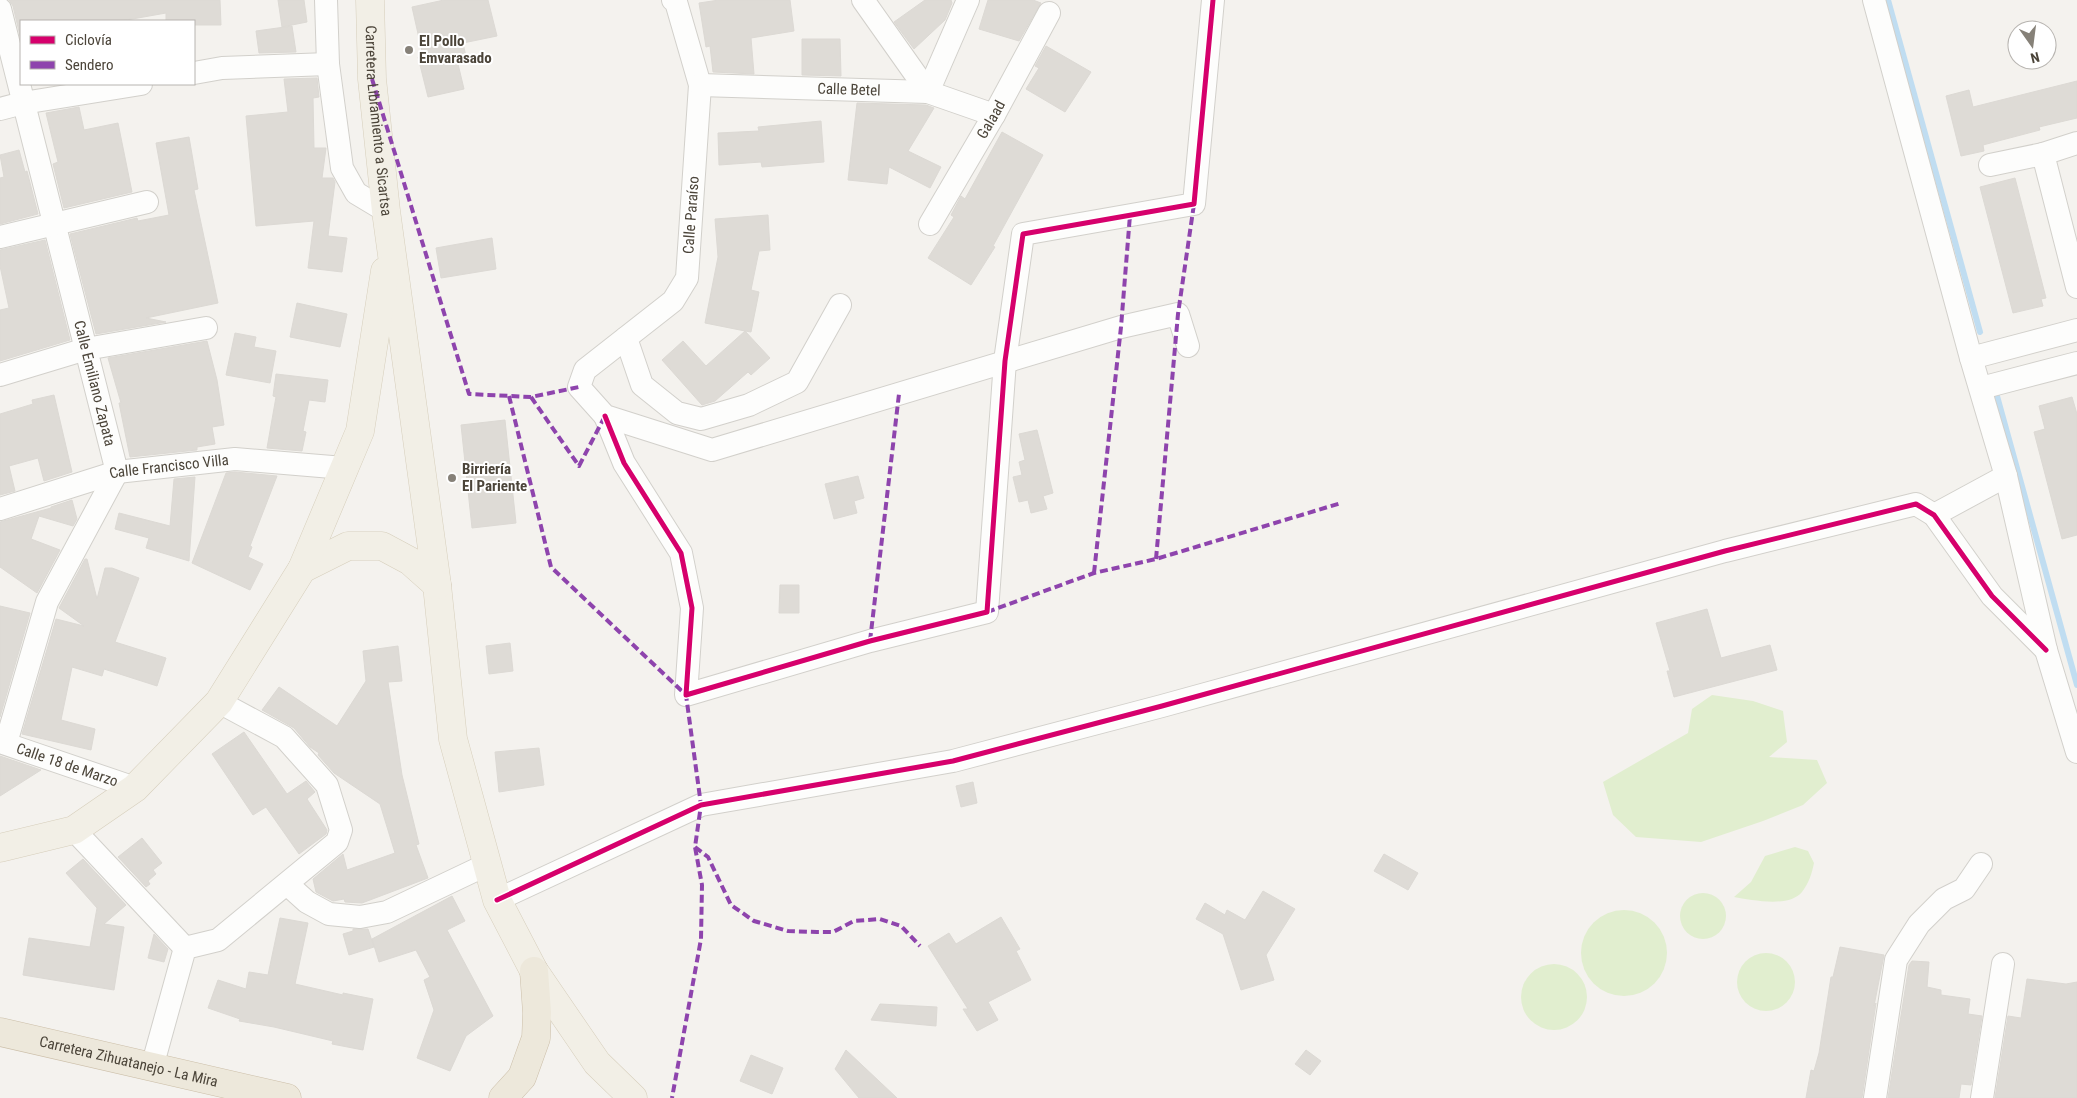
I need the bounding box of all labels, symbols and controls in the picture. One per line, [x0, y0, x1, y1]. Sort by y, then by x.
legend [20, 20, 195, 85]
north arrow [2007, 20, 2057, 70]
street label: Carretera Libramiento a Sicartsa [362, 25, 396, 217]
text: Ciclovía [65, 31, 112, 49]
place label: El Pollo Emvarasado [419, 32, 492, 67]
marker: El Pollo Emvarasado [403, 44, 415, 56]
text: N [2029, 49, 2041, 66]
text: Sendero [65, 56, 114, 74]
street label: Calle Betel [817, 80, 881, 100]
street label: Galaad [973, 97, 1009, 142]
street label: Calle Paraíso [679, 176, 703, 254]
street label: Calle Emiliano Zapata [70, 319, 119, 448]
street label: Calle Francisco Villa [107, 451, 230, 483]
place label: Birriería El Pariente [462, 460, 527, 495]
marker: Birriería El Pariente [446, 472, 458, 484]
street label: Calle 18 de Marzo [14, 739, 120, 791]
street label: Carretera Zihuatanejo - La Mira [38, 1032, 220, 1091]

